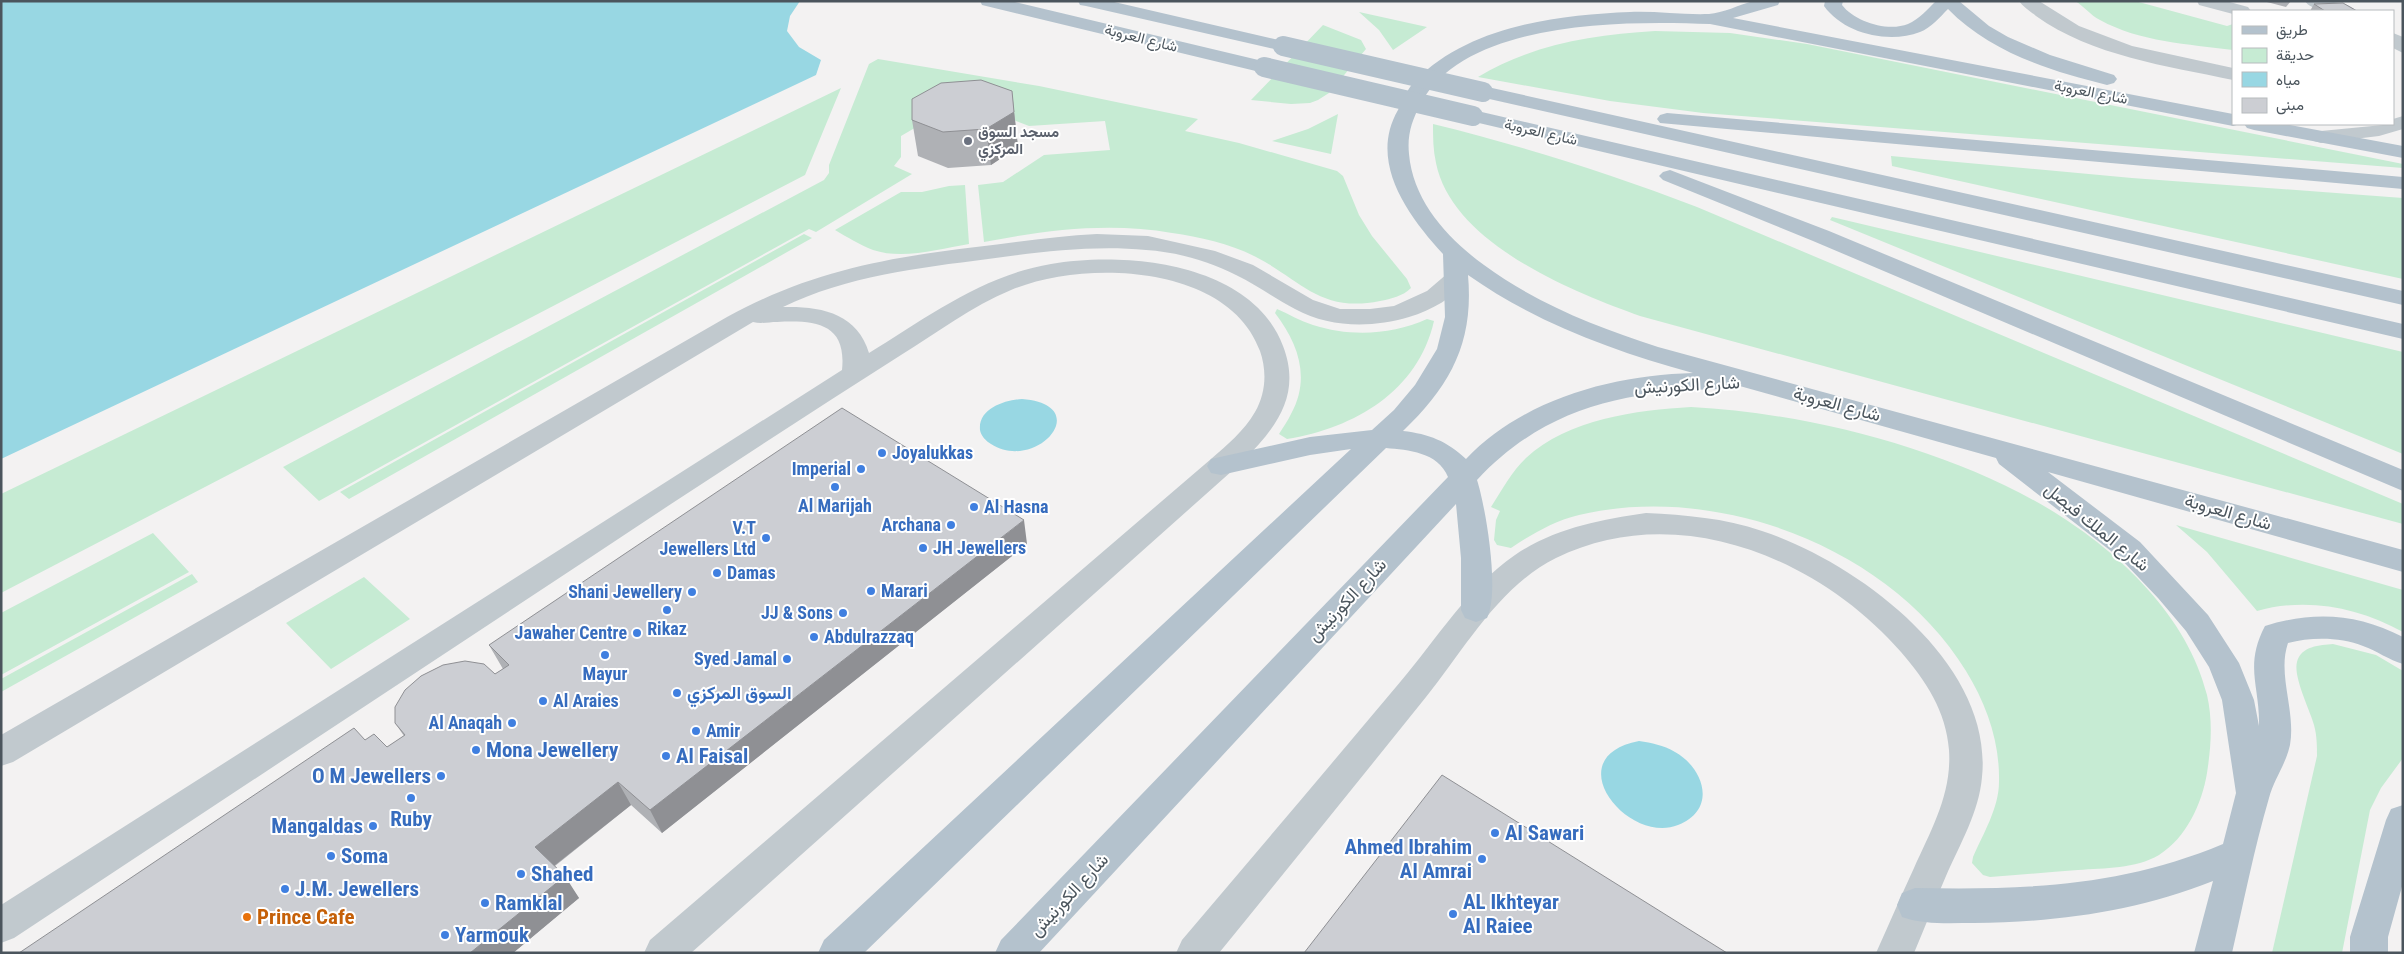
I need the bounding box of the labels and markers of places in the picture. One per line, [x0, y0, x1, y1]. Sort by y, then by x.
place label: مسجد السوق المركزي [978, 123, 1059, 162]
marker: مسجد السوق المركزي [962, 135, 974, 147]
place label: Joyalukkas [892, 442, 973, 463]
marker: Joyalukkas [876, 447, 888, 459]
place label: Imperial [792, 458, 851, 479]
marker: Imperial [855, 463, 867, 475]
marker: Al Marijah [829, 481, 841, 493]
place label: Al Marijah [798, 495, 872, 516]
place label: Al Hasna [984, 496, 1048, 517]
marker: Al Hasna [968, 501, 980, 513]
place label: Archana [881, 514, 941, 535]
place label: V.T Jewellers Ltd [660, 517, 756, 559]
marker: Archana [945, 519, 957, 531]
marker: V.T Jewellers Ltd [760, 532, 772, 544]
place label: JH Jewellers [933, 537, 1026, 558]
marker: JH Jewellers [917, 542, 929, 554]
place label: Damas [727, 562, 776, 583]
marker: Damas [711, 567, 723, 579]
place label: Marari [881, 580, 928, 601]
place label: Shani Jewellery [568, 581, 682, 602]
marker: Marari [865, 585, 877, 597]
marker: Shani Jewellery [686, 586, 698, 598]
place label: JJ & Sons [761, 602, 833, 623]
marker: Rikaz [661, 604, 673, 616]
marker: JJ & Sons [837, 607, 849, 619]
place label: Rikaz [647, 618, 687, 639]
place label: Jawaher Centre [515, 622, 627, 643]
place label: Abdulrazzaq [824, 626, 914, 647]
marker: Jawaher Centre [631, 627, 643, 639]
marker: Abdulrazzaq [808, 631, 820, 643]
place label: Syed Jamal [694, 648, 777, 669]
marker: Mayur [599, 649, 611, 661]
marker: Syed Jamal [781, 653, 793, 665]
place label: Mayur [583, 663, 627, 684]
place label: السوق المركزي [687, 682, 792, 708]
marker: السوق المركزي [671, 687, 683, 699]
place label: Al Araies [553, 690, 619, 711]
marker: Al Araies [537, 695, 549, 707]
place label: Al Anaqah [429, 712, 502, 733]
marker: Al Anaqah [506, 717, 518, 729]
place label: Amir [706, 720, 740, 741]
marker: Amir [690, 725, 702, 737]
place label: Mona Jewellery [486, 738, 619, 762]
marker: Mona Jewellery [470, 744, 482, 756]
place label: Al Faisal [676, 744, 748, 768]
marker: Al Faisal [660, 750, 672, 762]
place label: O M Jewellers [312, 764, 431, 788]
marker: O M Jewellers [435, 770, 447, 782]
marker: Ruby [405, 792, 417, 804]
place label: Ruby [390, 807, 432, 831]
place label: Mangaldas [271, 814, 363, 838]
marker: Mangaldas [367, 820, 379, 832]
place label: Al Sawari [1505, 821, 1584, 845]
marker: Al Sawari [1489, 827, 1501, 839]
place label: Ahmed Ibrahim Al Amrai [1344, 835, 1472, 883]
place label: Soma [341, 844, 388, 868]
marker: Soma [325, 850, 337, 862]
marker: Ahmed Ibrahim Al Amrai [1476, 853, 1488, 865]
place label: Shahed [531, 862, 593, 886]
marker: Shahed [515, 868, 527, 880]
place label: J.M. Jewellers [295, 877, 419, 901]
marker: J.M. Jewellers [279, 883, 291, 895]
place label: AL Ikhteyar Al Raiee [1463, 890, 1559, 938]
place label: Ramklal [495, 891, 563, 915]
marker: Ramklal [479, 897, 491, 909]
place label: Prince Cafe [257, 905, 355, 929]
marker: AL Ikhteyar Al Raiee [1447, 908, 1459, 920]
marker: Prince Cafe [241, 911, 253, 923]
place label: Yarmouk [455, 923, 530, 947]
marker: Yarmouk [439, 929, 451, 941]

